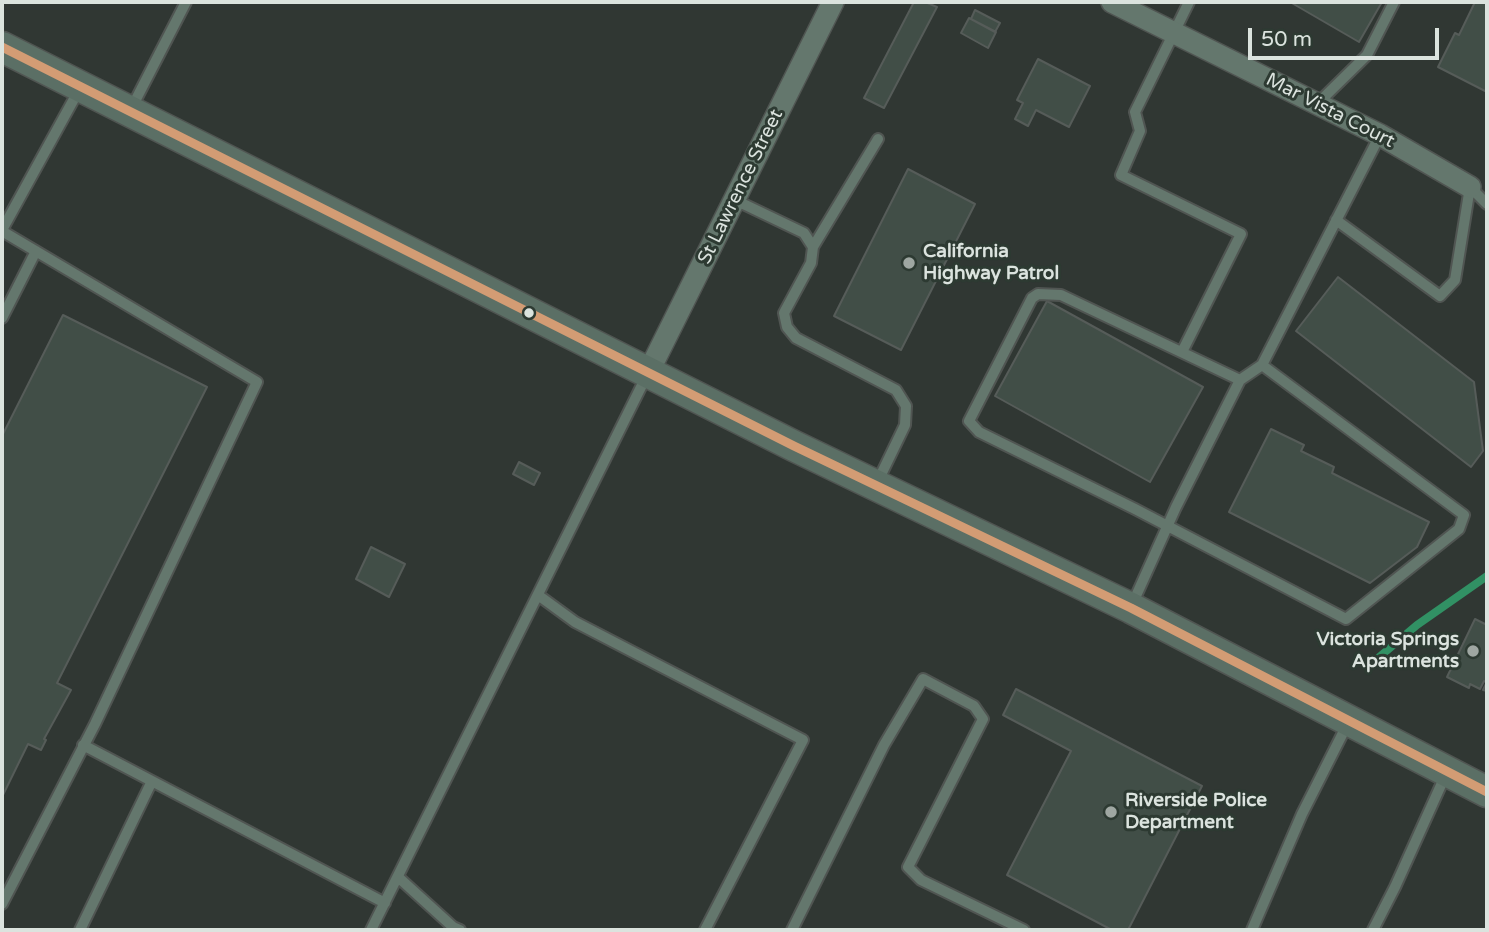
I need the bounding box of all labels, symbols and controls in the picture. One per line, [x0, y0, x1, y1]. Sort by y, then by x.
scale bar [1251, 14, 1442, 58]
text: 50 m [1261, 27, 1312, 52]
street label: Mar Vista Court [1262, 69, 1398, 153]
street label: St Lawrence Street [694, 106, 788, 268]
place label: California Highway Patrol [923, 241, 1059, 285]
marker: California Highway Patrol [901, 255, 917, 271]
unlabelled marker [522, 306, 536, 320]
place label: Victoria Springs Apartments [1317, 629, 1459, 673]
marker: Victoria Springs Apartments [1465, 643, 1481, 659]
place label: Riverside Police Department [1125, 790, 1267, 834]
marker: Riverside Police Department [1103, 804, 1119, 820]

